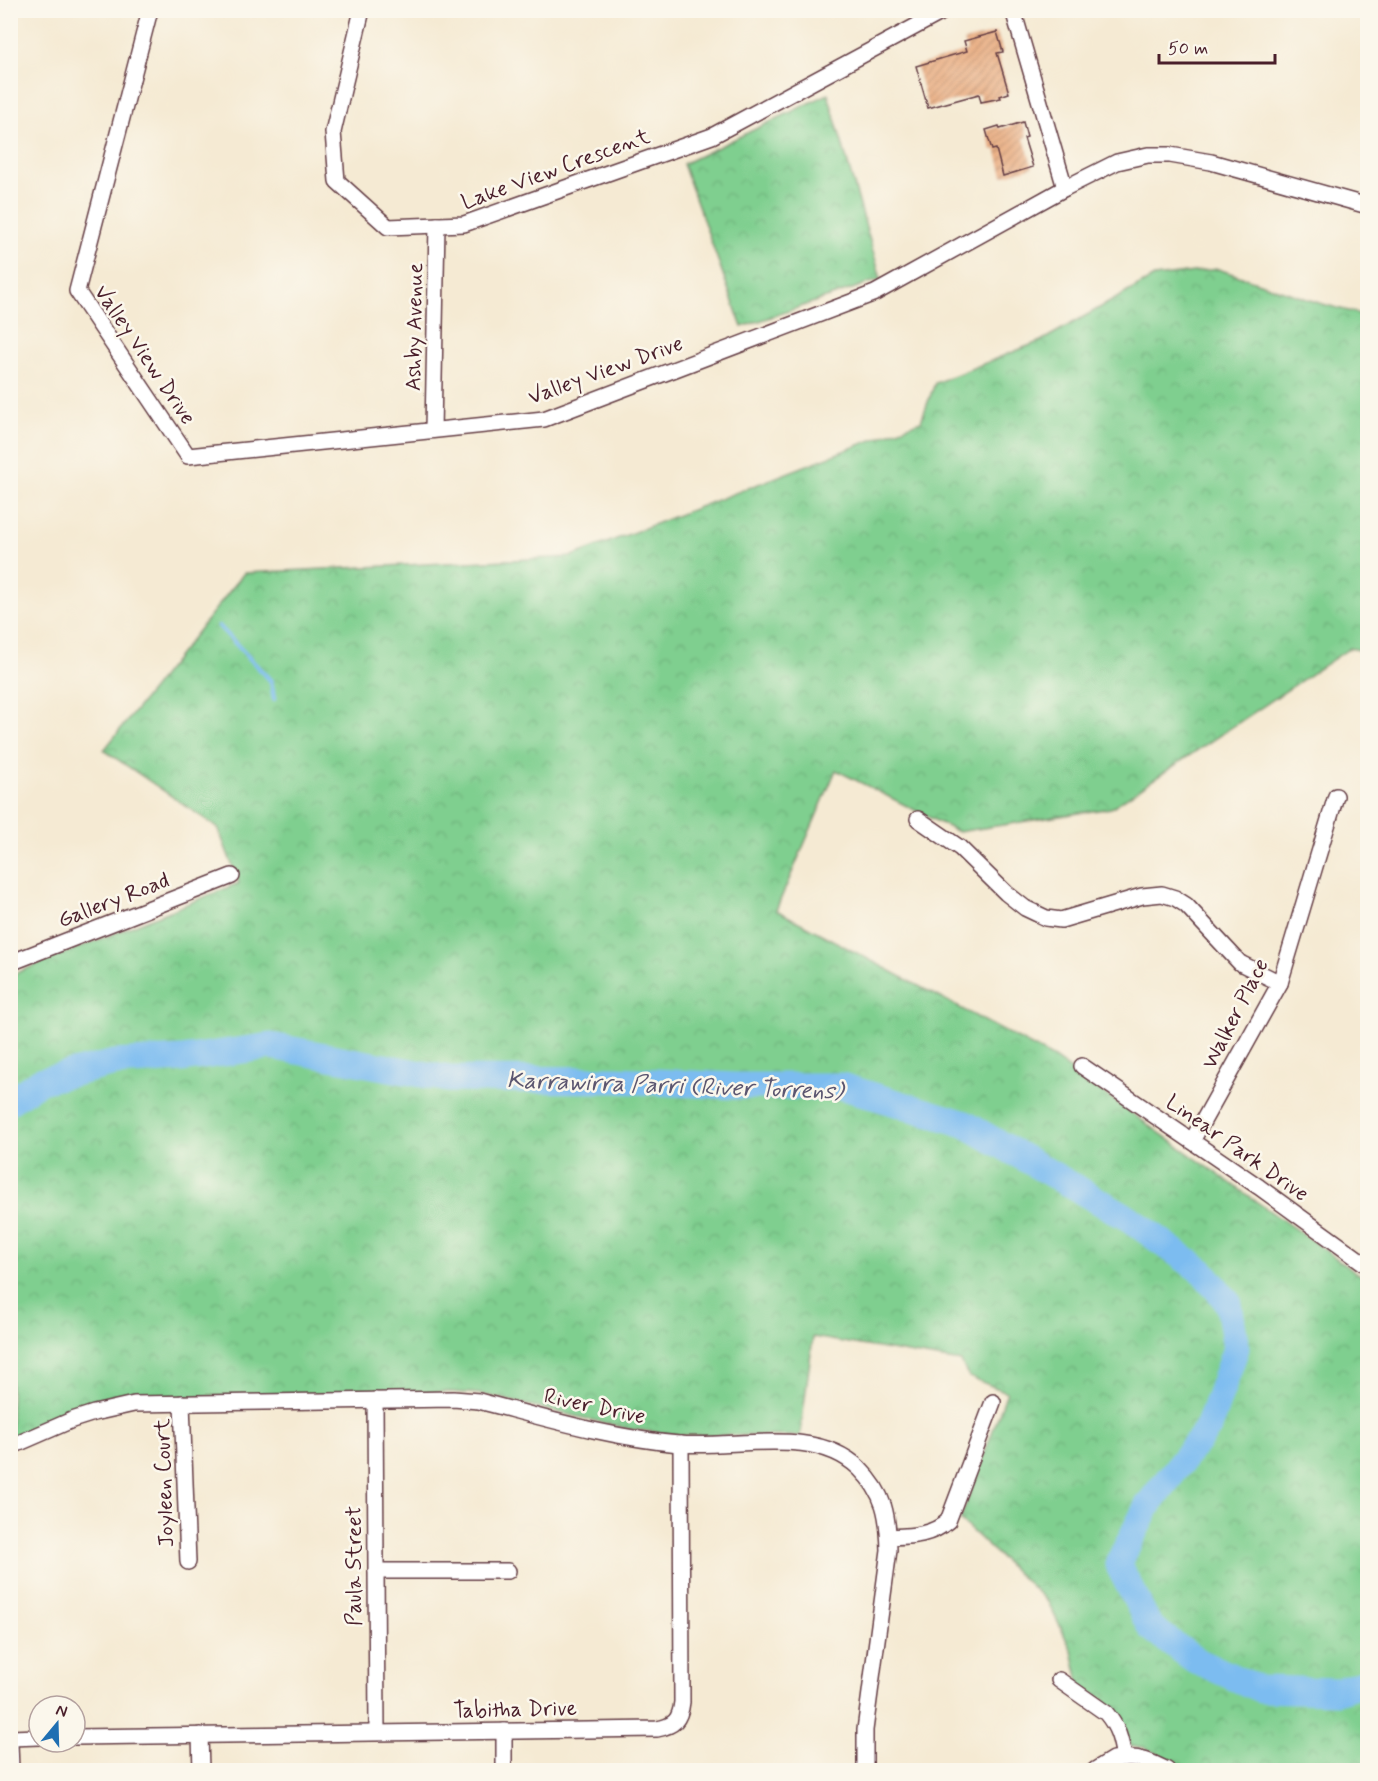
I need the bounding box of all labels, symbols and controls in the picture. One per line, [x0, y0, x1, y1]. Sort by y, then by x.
scale bar [1159, 27, 1274, 65]
text: 50 m [1168, 37, 1208, 61]
street label: Lake View Crescent [458, 123, 654, 217]
street label: Ashby Avenue [400, 262, 430, 391]
street label: Valley View Drive [87, 280, 201, 430]
street label: Valley View Drive [524, 330, 687, 412]
street label: Gallery Road [54, 867, 173, 935]
street label: Walker Place [1196, 954, 1276, 1074]
water label: Karrawirra Parri (River Torrens) [506, 1065, 846, 1108]
street label: Linear Park Drive [1160, 1089, 1314, 1208]
street label: River Drive [541, 1383, 648, 1431]
street label: Joyleen Court [149, 1418, 181, 1548]
street label: Paula Street [341, 1506, 369, 1626]
north arrow [27, 1694, 87, 1754]
street label: Tabitha Drive [453, 1695, 577, 1725]
text: N [53, 1700, 70, 1723]

